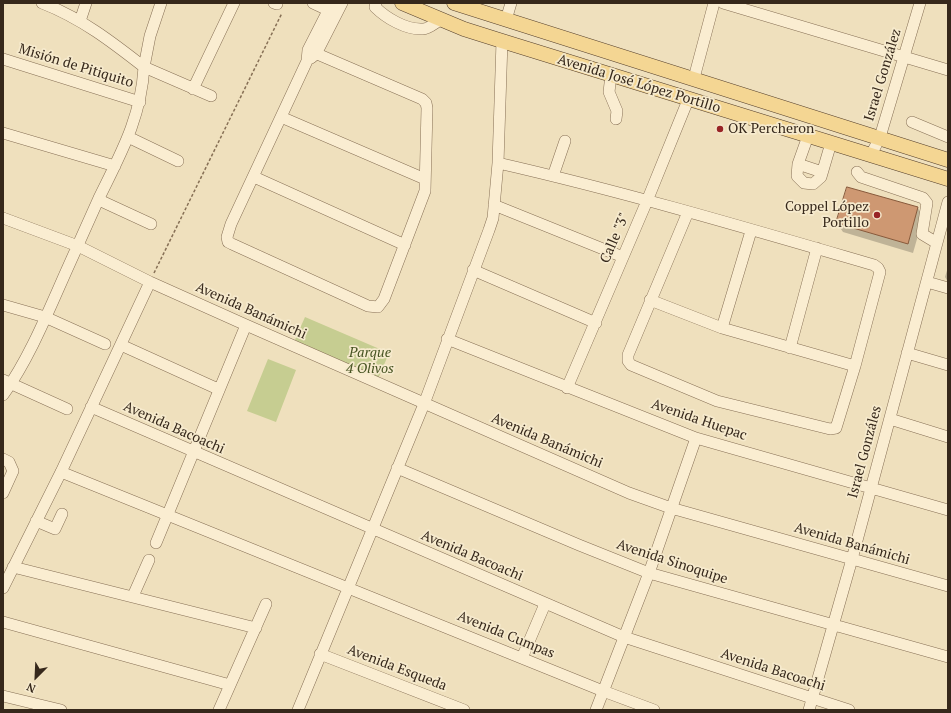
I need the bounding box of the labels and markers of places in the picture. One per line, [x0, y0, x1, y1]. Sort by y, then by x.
place label: OK Percheron [728, 121, 814, 137]
marker: OK Percheron [715, 124, 725, 134]
place label: Coppel López Portillo [785, 199, 869, 232]
marker: Coppel López Portillo [872, 210, 882, 220]

